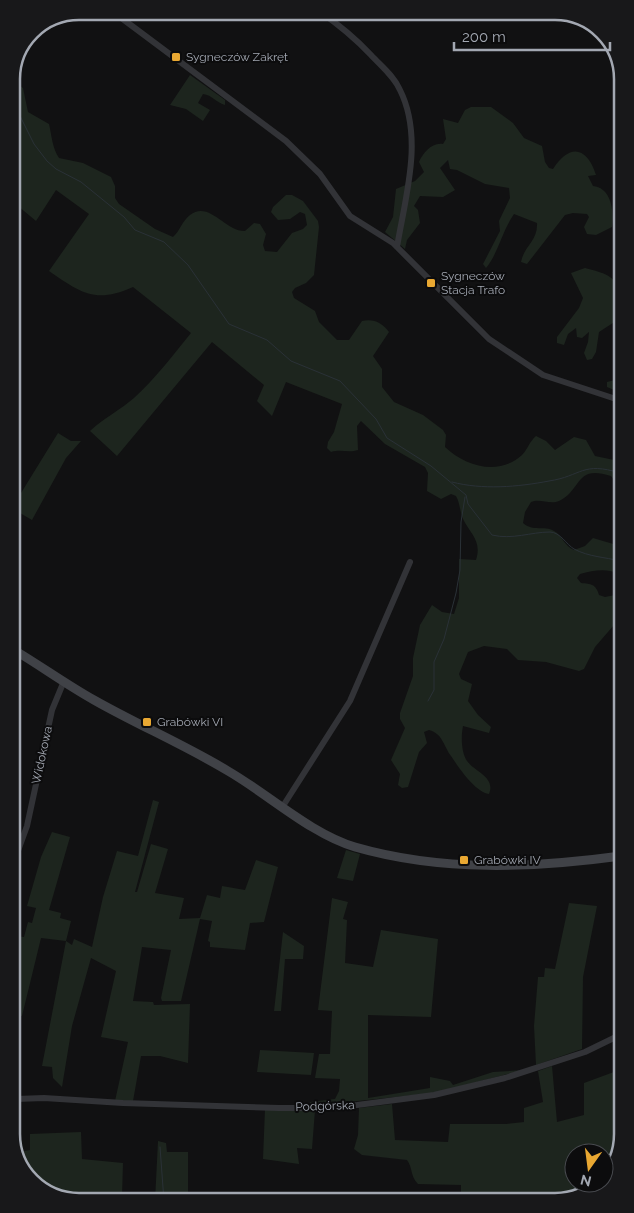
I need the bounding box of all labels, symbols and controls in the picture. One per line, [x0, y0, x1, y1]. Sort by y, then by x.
scale bar [454, 20, 610, 52]
text: 200 m [462, 28, 506, 46]
place label: Sygneczów Zakręt [186, 50, 288, 64]
marker: Sygneczów Zakręt [170, 51, 182, 63]
place label: Sygneczów Stacja Trafo [441, 269, 505, 297]
marker: Sygneczów Stacja Trafo [425, 277, 437, 289]
place label: Grabówki VI [157, 715, 223, 729]
marker: Grabówki VI [141, 716, 153, 728]
street label: Widokowa [29, 725, 55, 785]
place label: Grabówki IV [474, 853, 541, 867]
marker: Grabówki IV [458, 854, 470, 866]
street label: Podgórska [295, 1098, 355, 1114]
north arrow [564, 1143, 614, 1193]
text: N [579, 1172, 593, 1190]

